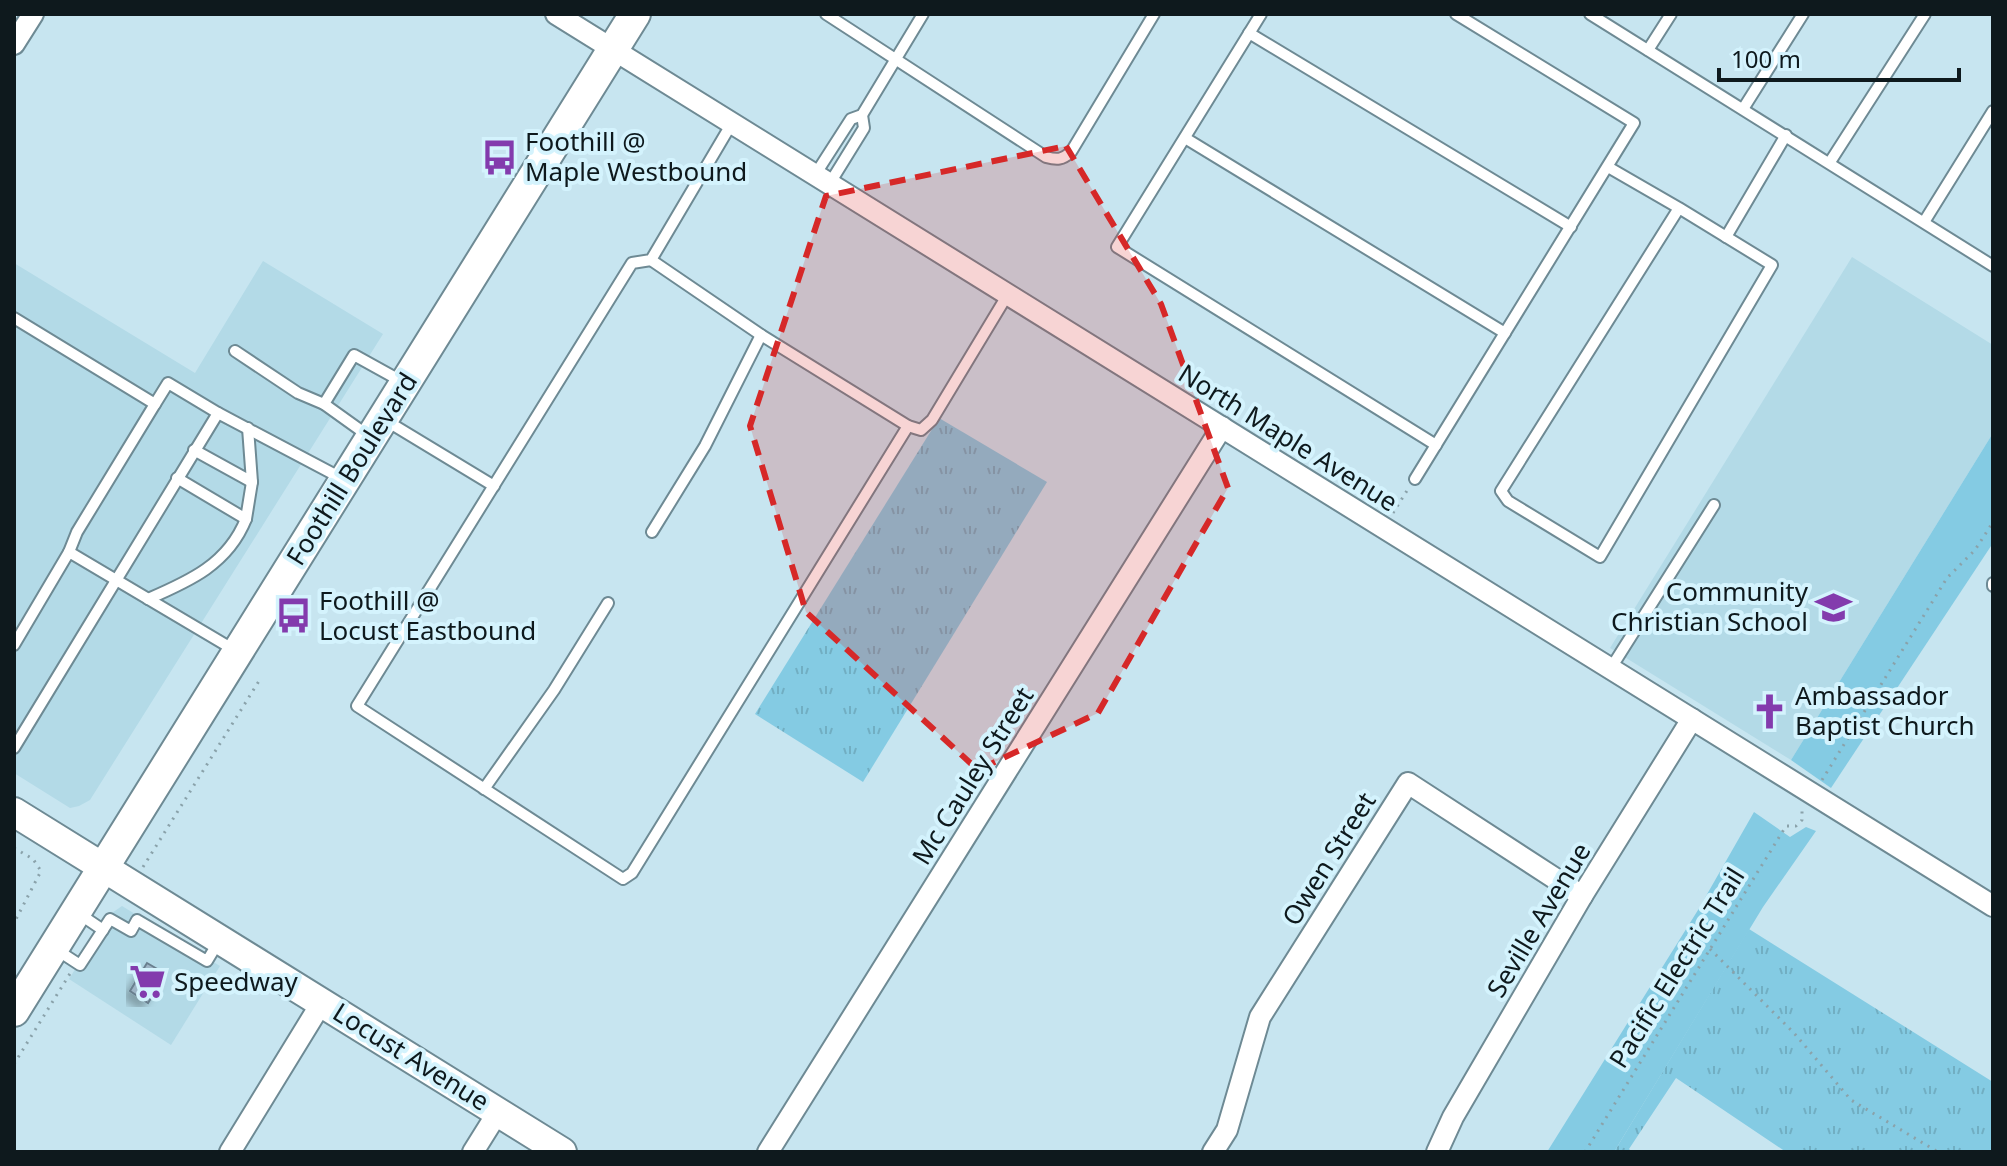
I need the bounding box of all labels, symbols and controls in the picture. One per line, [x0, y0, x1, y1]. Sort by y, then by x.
scale bar [1719, 32, 1959, 82]
text: 100 m [1731, 42, 1801, 75]
place label: Foothill @ Maple Westbound [525, 123, 747, 189]
bus stop icon: Foothill @ Maple Westbound [480, 138, 518, 176]
street label: North Maple Avenue [1172, 355, 1405, 519]
street label: Foothill Boulevard [277, 365, 425, 572]
place label: Community Christian School [1611, 573, 1809, 639]
place label: Foothill @ Locust Eastbound [319, 582, 536, 648]
school or university icon: Community Christian School [1815, 588, 1853, 626]
bus stop icon: Foothill @ Locust Eastbound [274, 597, 312, 635]
place label: Ambassador Baptist Church [1795, 677, 1975, 743]
street label: Mc Cauley Street [903, 680, 1041, 871]
church icon: Ambassador Baptist Church [1750, 692, 1788, 730]
street label: Owen Street [1273, 785, 1383, 932]
street label: Seville Avenue [1478, 835, 1599, 1004]
street label: Pacific Electric Trail [1600, 860, 1752, 1075]
supermarket icon: Speedway [129, 963, 167, 1001]
place label: Speedway [174, 963, 299, 999]
street label: Locust Avenue [327, 994, 496, 1119]

